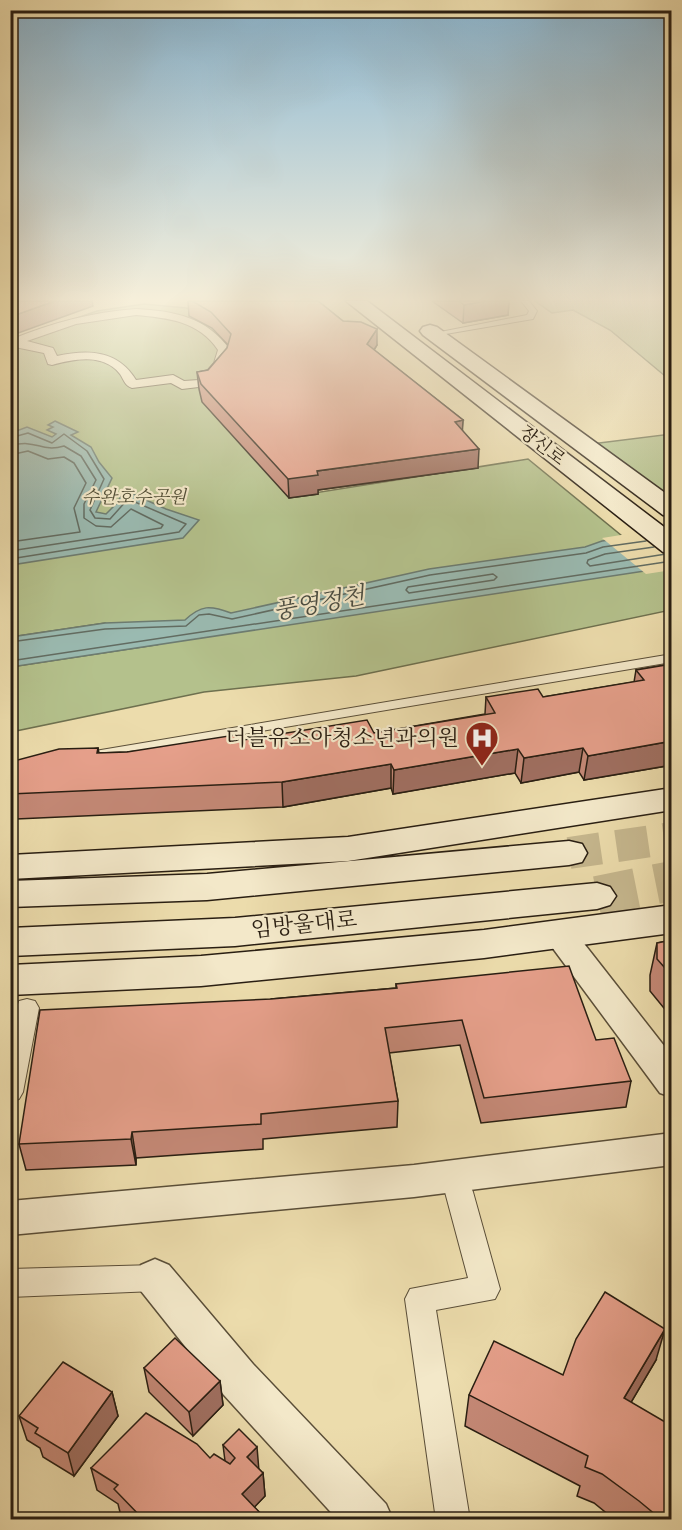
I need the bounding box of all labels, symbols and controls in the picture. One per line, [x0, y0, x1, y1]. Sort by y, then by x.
street label: 장신로 [515, 421, 569, 471]
park label: 수완호수공원 [82, 487, 188, 509]
water label: 풍영정천 [271, 581, 369, 627]
hospital icon: 더블유소아청소년과의원 [464, 720, 500, 767]
place label: 더블유소아청소년과의원 [225, 725, 459, 752]
street label: 임방울대로 [250, 906, 358, 944]

